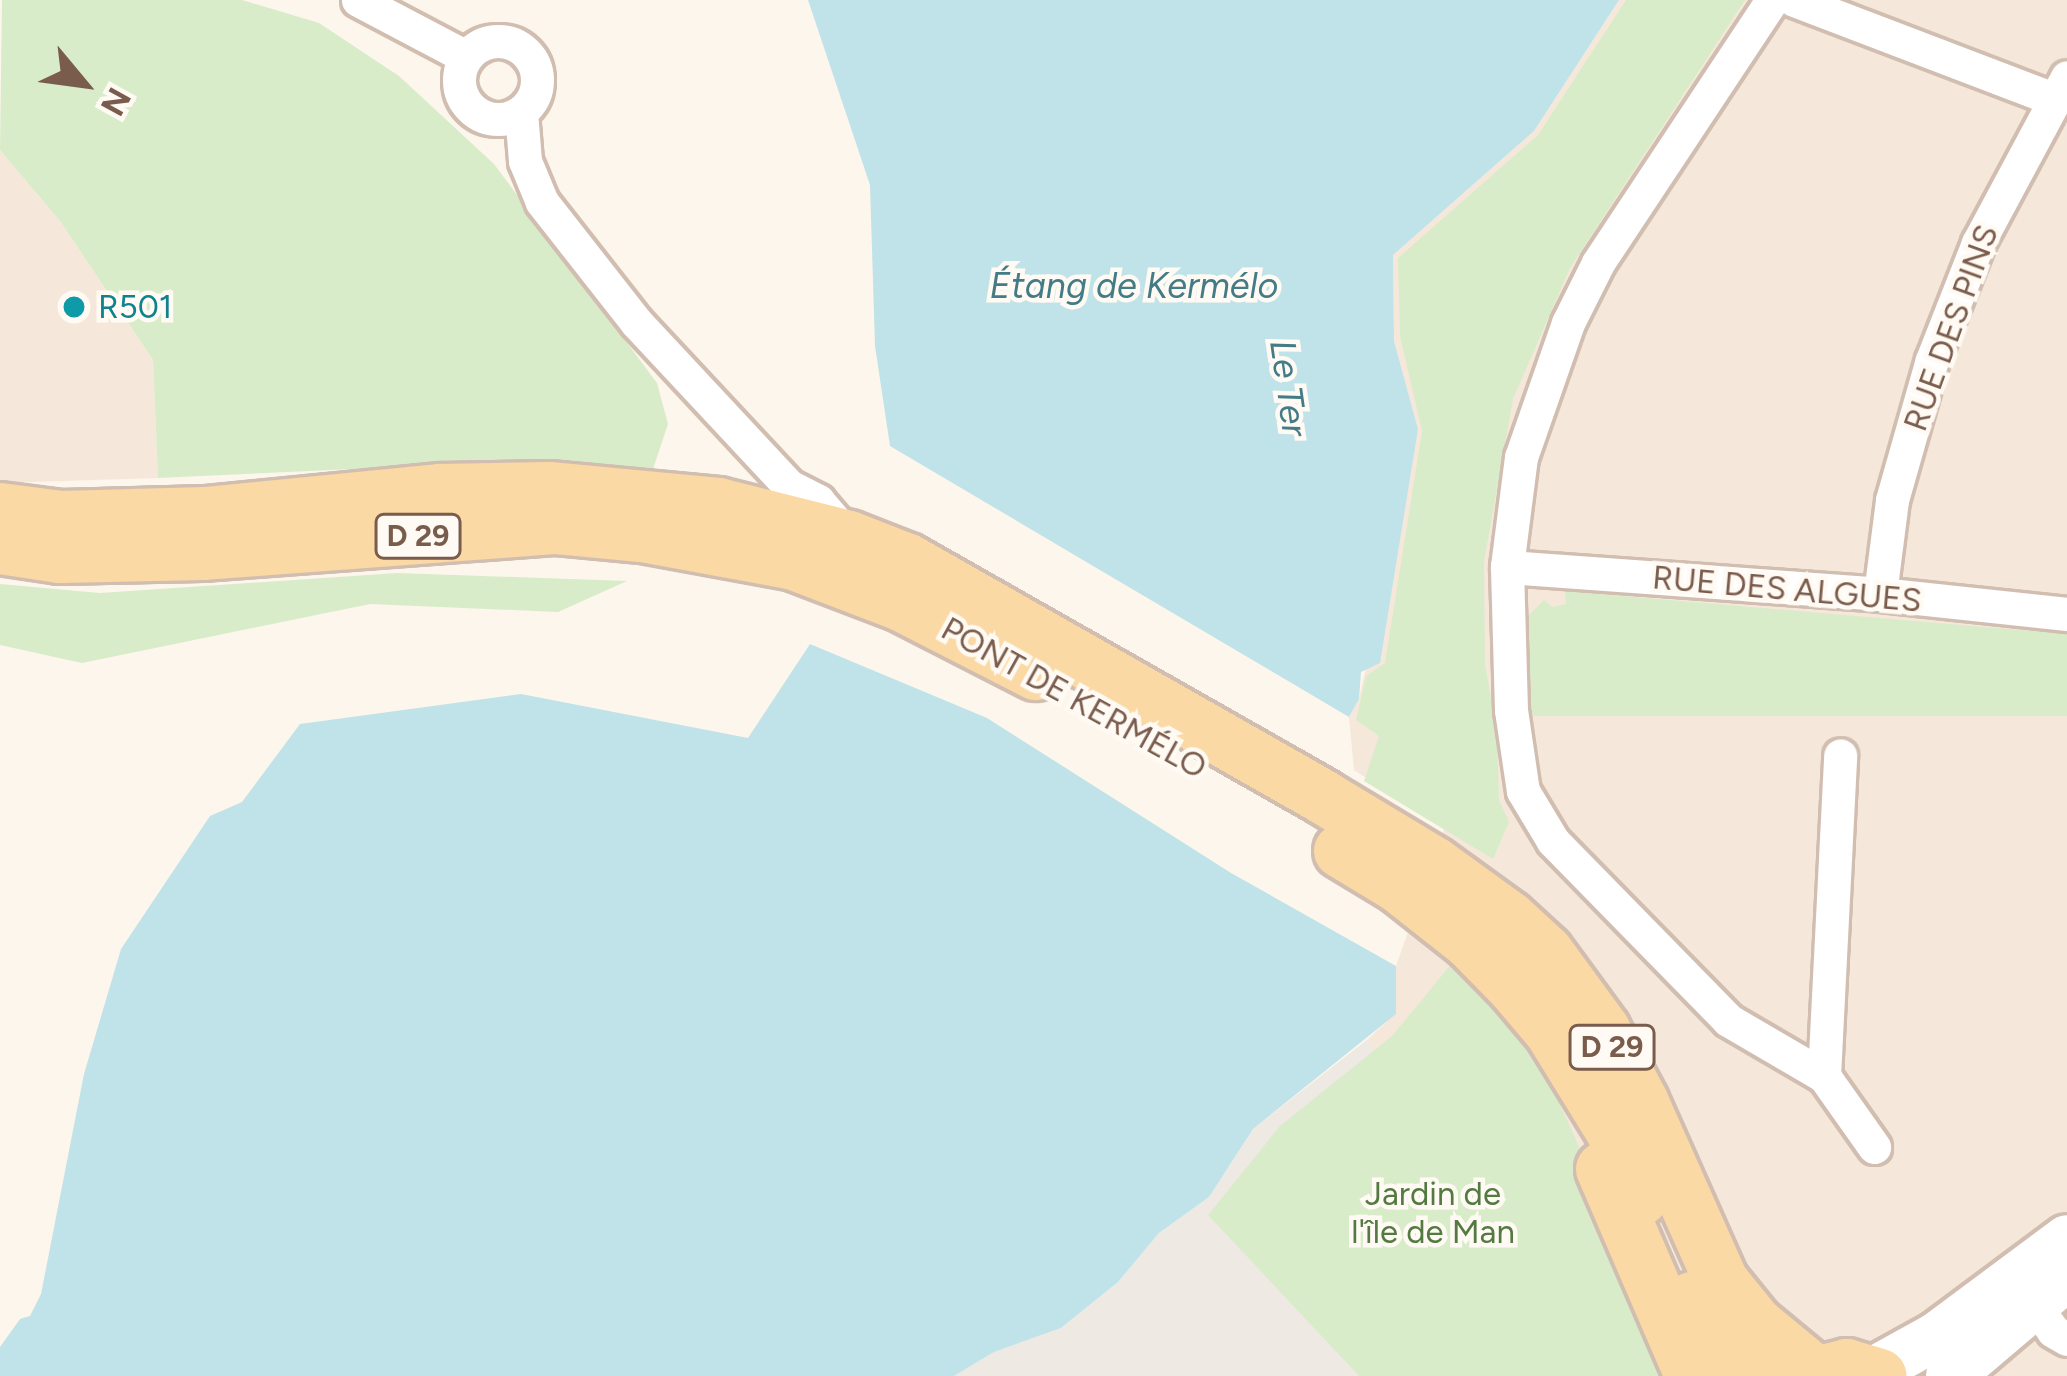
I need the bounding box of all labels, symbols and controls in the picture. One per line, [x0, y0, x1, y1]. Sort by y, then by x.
north arrow [24, 24, 144, 144]
text: N [93, 81, 139, 122]
street label: RUE DES PINS [1895, 220, 2007, 436]
water label: Étang de Kermélo [990, 264, 1278, 308]
place label: R501 [98, 287, 172, 327]
marker: R501 [61, 294, 87, 320]
water label: Le Ter [1261, 337, 1317, 439]
road number: D 29 [373, 512, 463, 560]
street label: RUE DES ALGUES [1651, 558, 1923, 620]
street label: PONT DE KERMÉLO [935, 609, 1213, 787]
road number: D 29 [1567, 1023, 1657, 1071]
park label: Jardin de l'île de Man [1351, 1174, 1515, 1252]

